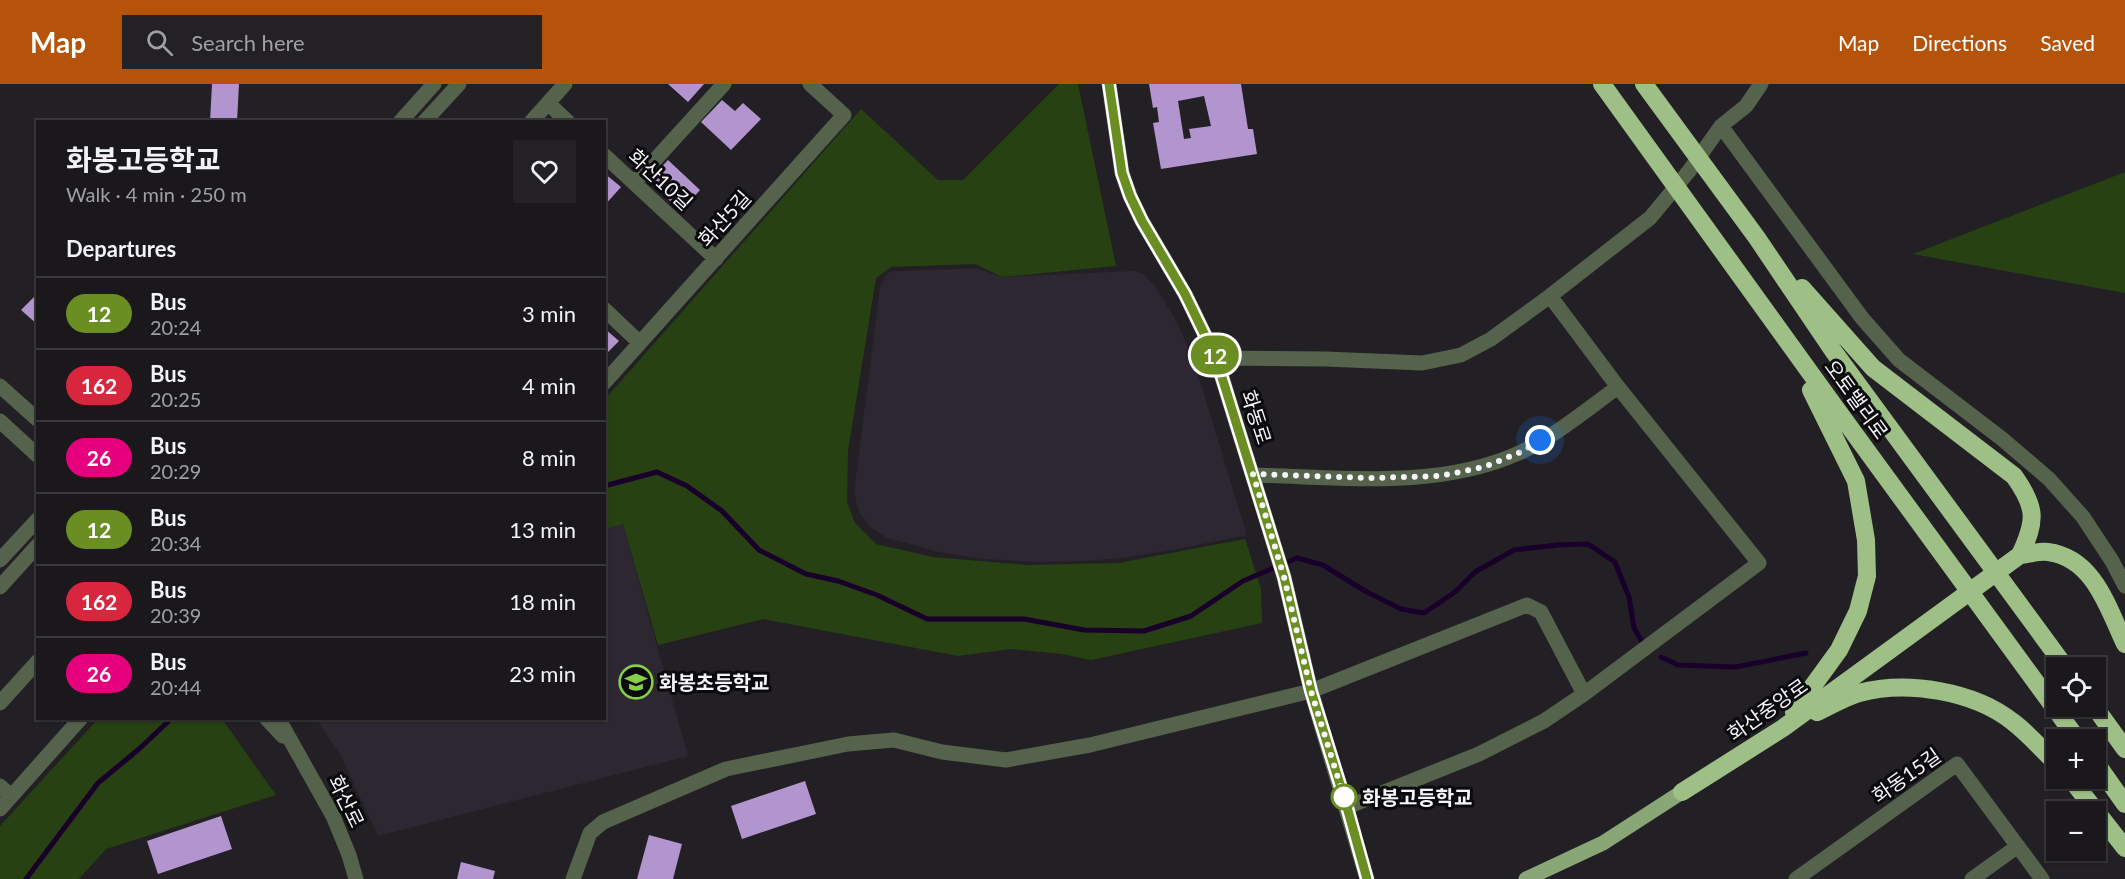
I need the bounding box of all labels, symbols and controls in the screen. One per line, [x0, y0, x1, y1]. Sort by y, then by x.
search box [122, 15, 542, 69]
text: Map [30, 25, 86, 59]
icon: search [143, 26, 176, 59]
text: Search here [191, 29, 305, 56]
text: Map [1838, 30, 1879, 55]
text: Directions [1912, 30, 2007, 55]
text: Saved [2040, 30, 2095, 55]
button: heart [513, 140, 576, 203]
text: 화봉고등학교 [66, 142, 221, 176]
street label: 화산10길 [624, 143, 698, 215]
text: Walk · 4 min · 250 m [66, 182, 247, 206]
street label: 화산5길 [693, 185, 755, 251]
text: Departures [66, 235, 176, 262]
text: Bus [150, 288, 186, 315]
text: 3 min [522, 300, 576, 327]
text: 12 [87, 301, 111, 326]
text: 20:24 [150, 315, 201, 339]
line badge: 12 [1188, 336, 1242, 374]
text: 12 [1203, 343, 1227, 368]
street label: 오토밸리로 [1820, 355, 1894, 443]
text: Bus [150, 360, 186, 387]
text: 4 min [522, 372, 576, 399]
text: 162 [81, 373, 117, 398]
text: 20:25 [150, 387, 201, 411]
street label: 화동로 [1237, 387, 1277, 447]
your location [1525, 425, 1555, 455]
text: Bus [150, 432, 186, 459]
text: 8 min [522, 444, 576, 471]
text: 26 [87, 445, 111, 470]
text: 20:29 [150, 459, 201, 483]
text: Bus [150, 504, 186, 531]
text: 13 min [509, 516, 576, 543]
text: 12 [87, 517, 111, 542]
text: 20:34 [150, 531, 201, 555]
text: Bus [150, 576, 186, 603]
text: 18 min [509, 588, 576, 615]
text: 162 [81, 589, 117, 614]
text: 20:39 [150, 603, 201, 627]
text: Bus [150, 648, 186, 675]
map controls [2046, 657, 2106, 861]
button: locate [2046, 657, 2106, 717]
text: 23 min [509, 660, 576, 687]
text: 26 [87, 661, 111, 686]
school or university icon: 화봉초등학교 [618, 664, 654, 700]
place label: 화봉초등학교 [659, 670, 769, 694]
street label: 화산중앙로 [1722, 673, 1812, 745]
text: 20:44 [150, 675, 201, 699]
button: + [2046, 729, 2106, 789]
street label: 화동15길 [1867, 743, 1945, 807]
street label: 화산로 [324, 771, 370, 831]
marker: 화봉고등학교 [1331, 784, 1357, 810]
place label: 화봉고등학교 [1362, 785, 1472, 809]
button: − [2046, 801, 2106, 861]

